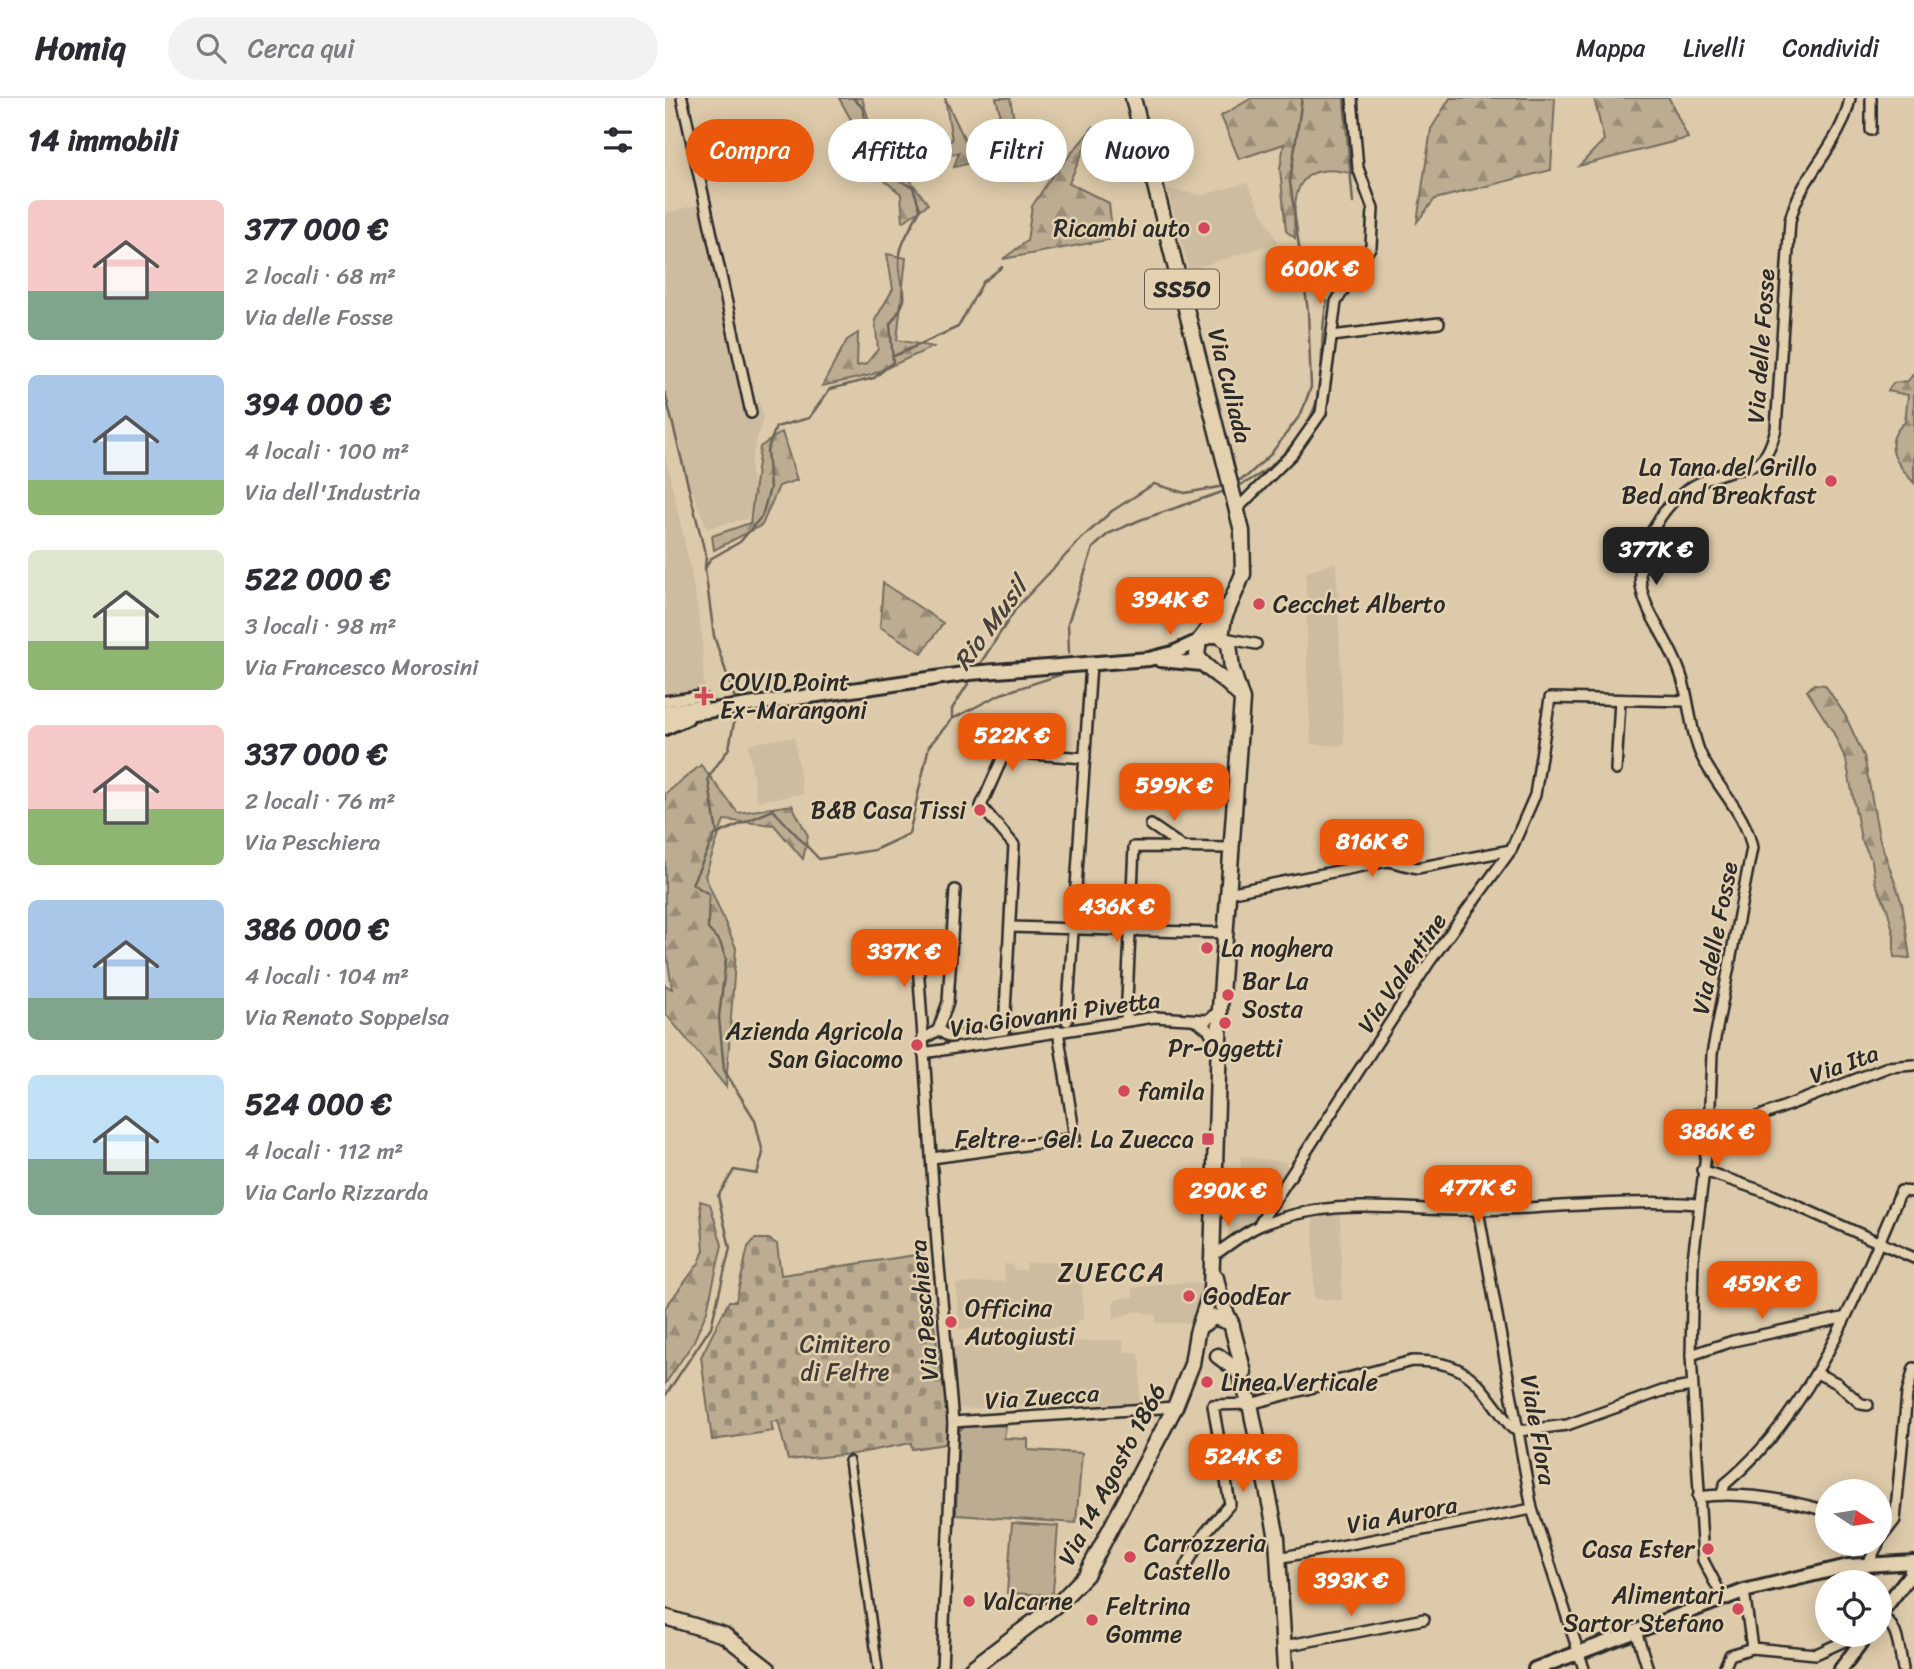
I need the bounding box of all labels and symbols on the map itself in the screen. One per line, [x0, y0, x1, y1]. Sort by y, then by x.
place label: Ricambi auto [1053, 207, 1190, 249]
marker: Ricambi auto [1196, 220, 1212, 236]
pin: 600K € [1263, 246, 1377, 306]
street label: Via delle Fosse [1735, 267, 1787, 425]
road number: SS50 [1145, 270, 1219, 308]
street label: Via Culiada [1195, 324, 1265, 448]
place label: La Tana del Grillo Bed and Breakfast [1621, 446, 1817, 516]
marker: La Tana del Grillo Bed and Breakfast [1823, 473, 1839, 489]
pin: 377K € [1599, 528, 1713, 587]
water label: Rio Musil [940, 563, 1043, 680]
pin: 394K € [1113, 578, 1227, 637]
place label: Cecchet Alberto [1273, 583, 1445, 625]
marker: Cecchet Alberto [1251, 596, 1267, 612]
place label: COVID Point Ex-Marangoni [720, 661, 868, 731]
marker: COVID Point Ex-Marangoni [694, 686, 714, 706]
pin: 522K € [955, 714, 1069, 773]
pin: 599K € [1117, 764, 1231, 823]
place label: B&B Casa Tissi [811, 789, 967, 831]
marker: B&B Casa Tissi [972, 802, 988, 818]
pin: 816K € [1315, 820, 1429, 879]
street label: Via delle Fosse [1680, 858, 1750, 1018]
pin: 436K € [1060, 884, 1174, 944]
street label: Via Valentine [1346, 904, 1458, 1042]
place label: La noghera [1221, 927, 1334, 969]
pin: 337K € [847, 930, 961, 989]
marker: La noghera [1199, 940, 1215, 956]
place label: Bar La Sosta [1242, 960, 1309, 1030]
street label: Via Giovanni Pivetta [947, 978, 1163, 1050]
marker: Bar La Sosta [1220, 987, 1236, 1003]
place label: Azienda Agricola San Giacomo [725, 1010, 903, 1080]
marker: Pr-Oggetti [1217, 1015, 1233, 1031]
place label: Pr-Oggetti [1168, 1027, 1283, 1069]
street label: Via Ita [1803, 1032, 1885, 1096]
marker: Azienda Agricola San Giacomo [909, 1037, 925, 1053]
place label: famila [1138, 1070, 1205, 1112]
marker: famila [1116, 1083, 1132, 1099]
pin: 386K € [1660, 1110, 1774, 1169]
place label: Feltre - Gel. La Zuecca [955, 1118, 1194, 1160]
marker: Feltre - Gel. La Zuecca [1200, 1131, 1216, 1147]
pin: 477K € [1421, 1166, 1535, 1225]
pin: 290K € [1171, 1168, 1285, 1228]
street label: Via Peschiera [897, 1238, 951, 1382]
district label: ZUECCA [1058, 1249, 1166, 1295]
pin: 459K € [1705, 1262, 1819, 1321]
place label: GoodEar [1203, 1275, 1292, 1317]
place label: Officina Autogiusti [964, 1287, 1076, 1357]
marker: GoodEar [1181, 1288, 1197, 1304]
marker: Officina Autogiusti [943, 1314, 959, 1330]
park label: Cimitero di Feltre [800, 1323, 890, 1393]
place label: Linea Verticale [1221, 1361, 1378, 1403]
street label: Viale Flora [1508, 1371, 1569, 1490]
street label: Via Zuecca [984, 1372, 1101, 1422]
marker: Linea Verticale [1199, 1374, 1215, 1390]
street label: Via 14 Agosto 1866 [1046, 1375, 1178, 1573]
pin: 524K € [1186, 1434, 1300, 1494]
north arrow [1815, 1479, 1892, 1556]
street label: Via Aurora [1343, 1484, 1462, 1546]
place label: Carrozzeria Castello [1144, 1522, 1267, 1592]
place label: Casa Ester [1582, 1528, 1696, 1570]
marker: Casa Ester [1700, 1541, 1716, 1557]
marker: Carrozzeria Castello [1122, 1549, 1138, 1565]
pin: 393K € [1294, 1558, 1408, 1618]
place label: Alimentari Sartor Stefano [1563, 1574, 1725, 1644]
place label: Valcarne [983, 1580, 1073, 1622]
place label: Feltrina Gomme [1106, 1585, 1190, 1655]
marker: Valcarne [961, 1593, 977, 1609]
marker: Alimentari Sartor Stefano [1730, 1601, 1746, 1617]
marker: Feltrina Gomme [1084, 1612, 1100, 1628]

